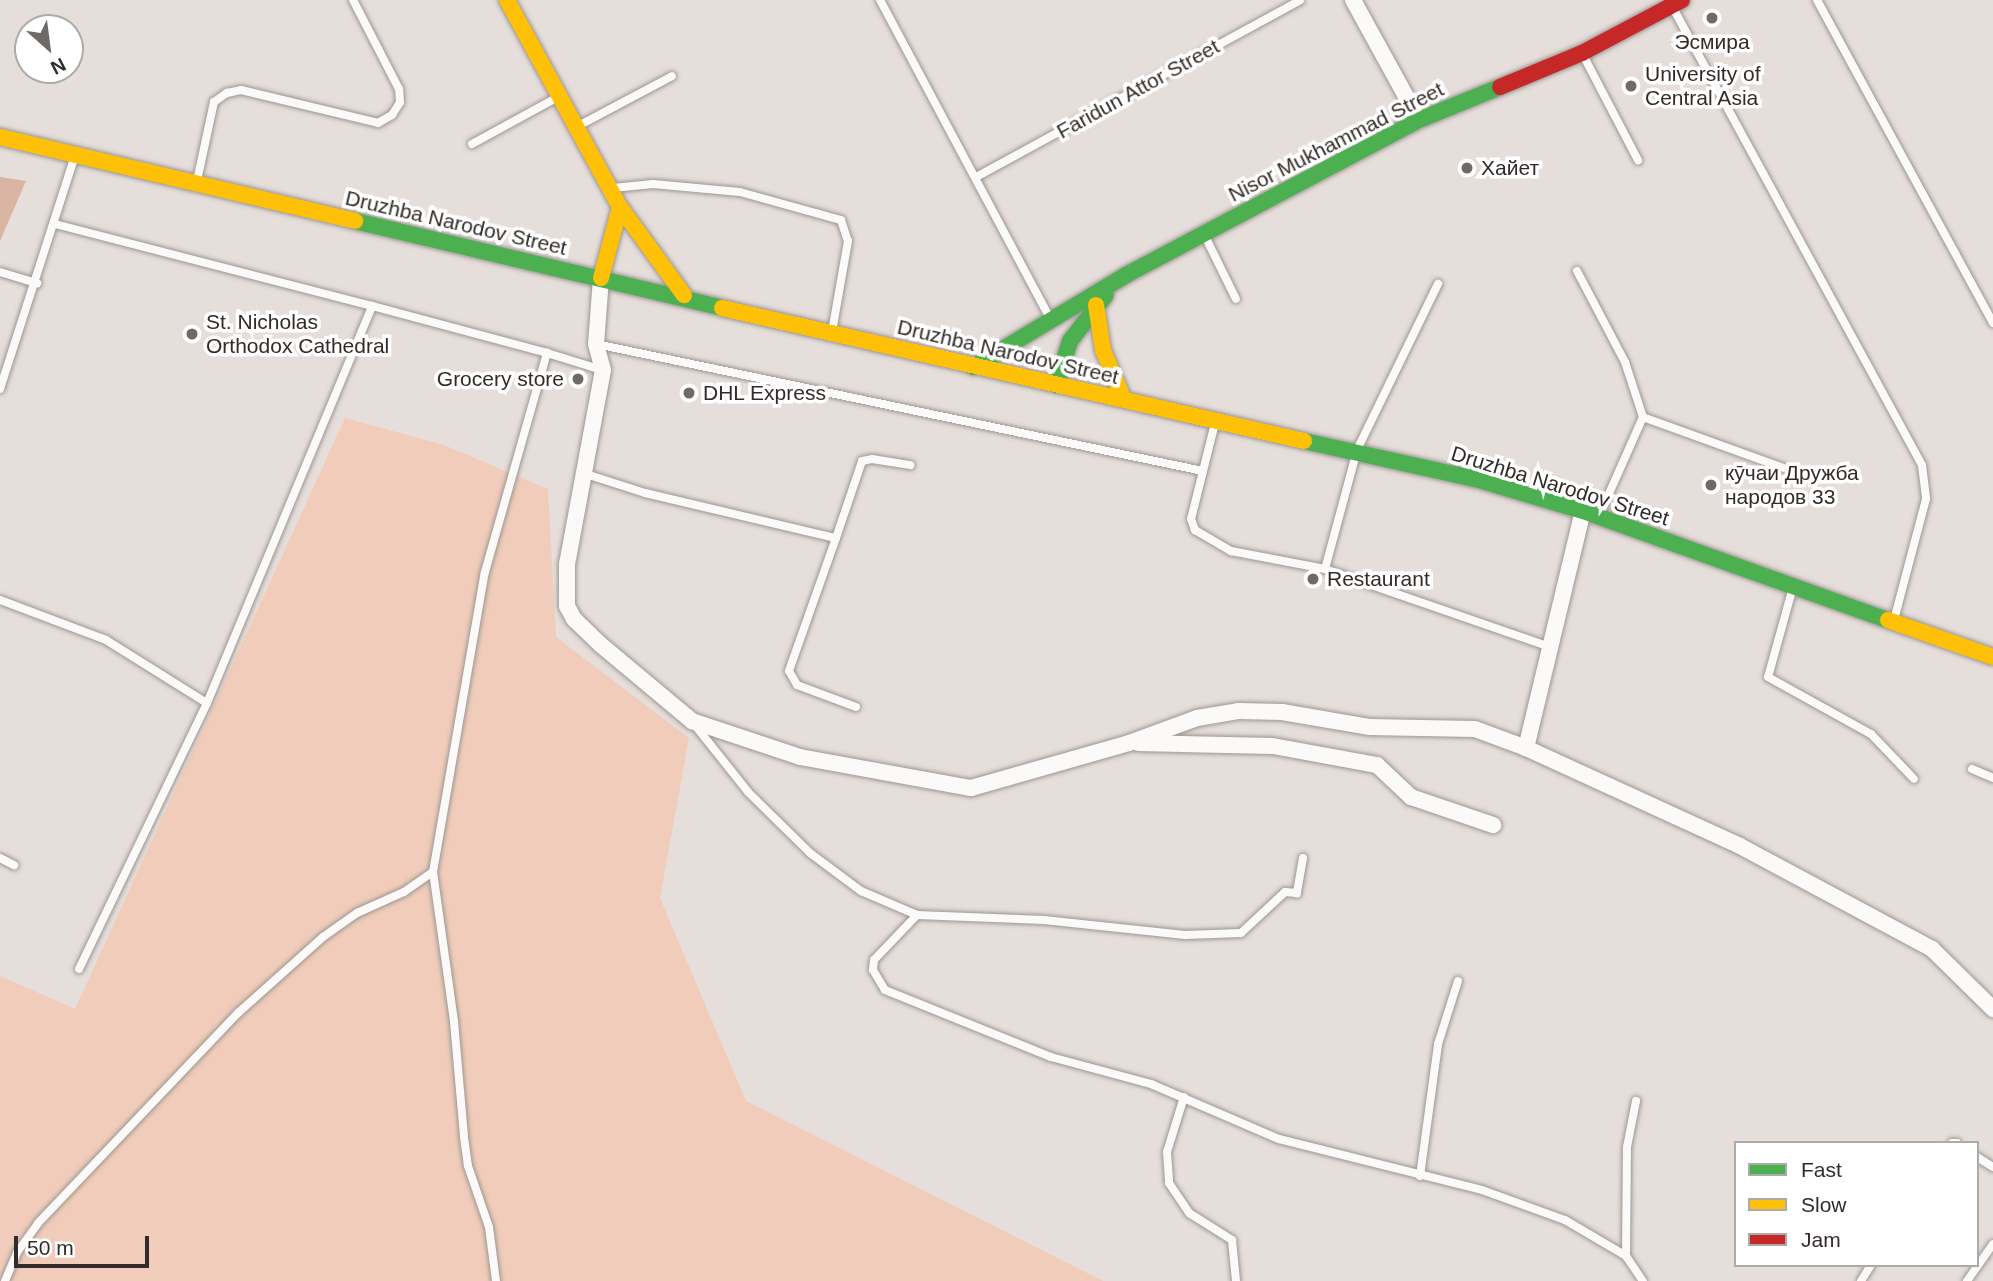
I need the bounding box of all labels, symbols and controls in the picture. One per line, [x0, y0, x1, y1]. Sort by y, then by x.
marker: Эсмира [1704, 10, 1720, 26]
north arrow [14, 14, 84, 84]
place label: Эсмира [1674, 29, 1750, 55]
street label: Faridun Attor Street [1052, 34, 1224, 144]
text: N [47, 54, 69, 79]
place label: University of Central Asia [1645, 61, 1761, 111]
street label: Nisor Mukhammad Street [1224, 77, 1448, 207]
marker: University of Central Asia [1623, 78, 1639, 94]
place label: Хайет [1481, 155, 1539, 181]
marker: Хайет [1459, 160, 1475, 176]
street label: Druzhba Narodov Street [343, 185, 569, 261]
place label: St. Nicholas Orthodox Cathedral [206, 309, 389, 359]
street label: Druzhba Narodov Street [895, 314, 1121, 390]
marker: St. Nicholas Orthodox Cathedral [184, 326, 200, 342]
place label: Grocery store [437, 366, 564, 392]
marker: Grocery store [570, 371, 586, 387]
place label: DHL Express [703, 380, 827, 406]
marker: DHL Express [681, 385, 697, 401]
street label: Druzhba Narodov Street [1448, 441, 1672, 531]
place label: кӯчаи Дружба народов 33 [1725, 460, 1859, 510]
marker: кӯчаи Дружба народов 33 [1703, 477, 1719, 493]
place label: Restaurant [1327, 566, 1430, 592]
marker: Restaurant [1305, 571, 1321, 587]
legend [1734, 1141, 1979, 1267]
text: Fast [1801, 1158, 1842, 1181]
text: Slow [1801, 1193, 1847, 1216]
scale bar [18, 1222, 152, 1266]
text: Jam [1801, 1228, 1841, 1251]
text: 50 m [27, 1236, 74, 1259]

